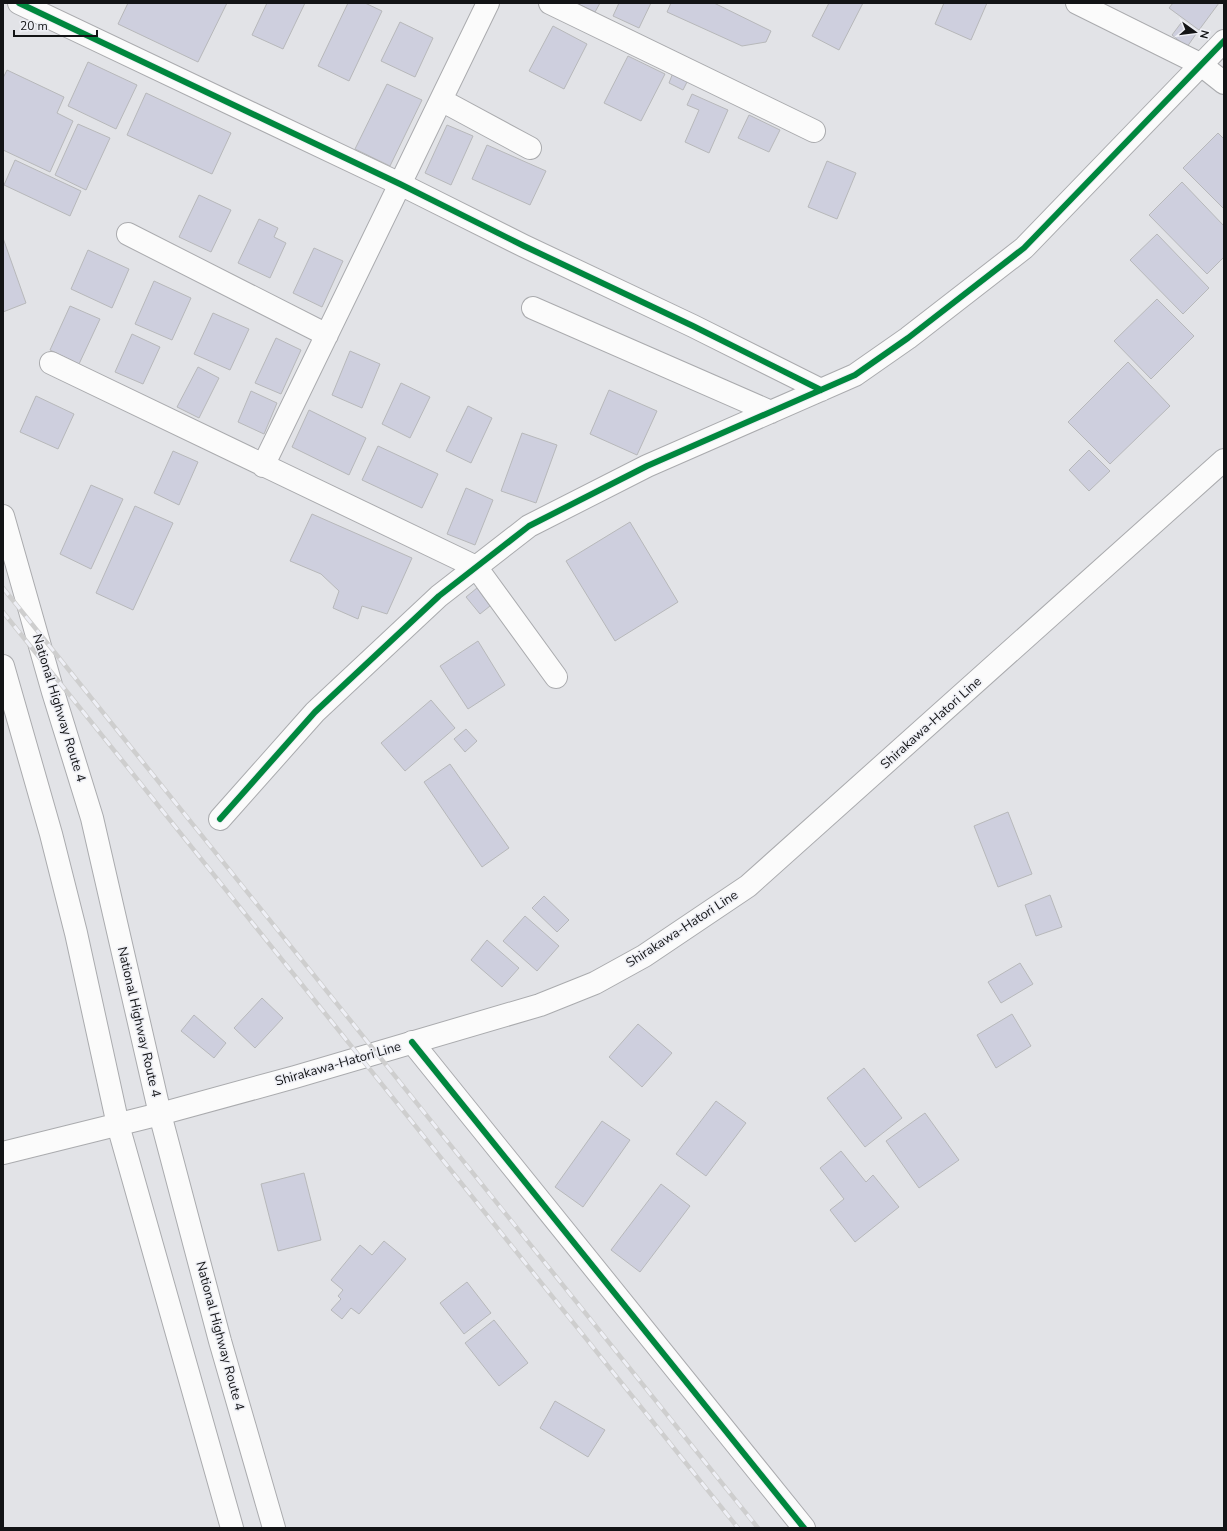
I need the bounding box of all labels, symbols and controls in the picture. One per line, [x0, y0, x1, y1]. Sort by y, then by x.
scale bar [14, 12, 97, 38]
north arrow [1175, 12, 1215, 52]
text: 20 m [20, 18, 48, 34]
text: N [1196, 28, 1212, 40]
street label: National Highway Route 4 [28, 632, 90, 784]
street label: Shirakawa-Hatori Line [877, 673, 985, 773]
street label: Shirakawa-Hatori Line [622, 886, 742, 972]
street label: National Highway Route 4 [113, 945, 165, 1099]
street label: Shirakawa-Hatori Line [273, 1037, 403, 1091]
street label: National Highway Route 4 [191, 1259, 249, 1413]

